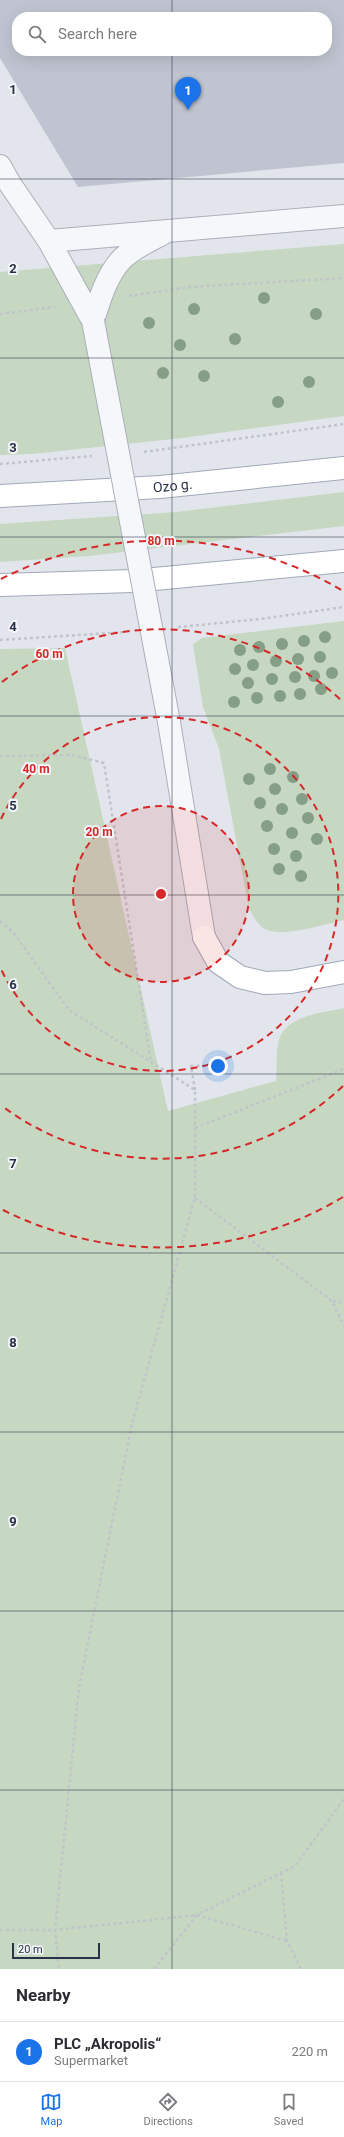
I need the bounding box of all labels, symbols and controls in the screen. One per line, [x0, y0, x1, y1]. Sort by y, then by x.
search box [12, 12, 332, 56]
icon: search [26, 23, 48, 45]
text: Search here [58, 25, 137, 43]
pin: 1 [175, 77, 201, 110]
text: 1 [9, 82, 17, 97]
text: 2 [9, 261, 17, 276]
text: 3 [9, 440, 17, 455]
street label: Ozo g. [153, 476, 193, 495]
text: 80 m [147, 534, 175, 548]
text: 4 [9, 619, 17, 634]
text: 60 m [35, 647, 63, 661]
text: 40 m [22, 762, 50, 776]
text: 5 [9, 798, 17, 813]
text: 20 m [85, 825, 113, 839]
centre of rings [154, 887, 168, 901]
text: 6 [9, 977, 17, 992]
your location [208, 1056, 228, 1076]
text: 7 [9, 1156, 17, 1171]
text: 8 [9, 1335, 17, 1350]
text: 9 [9, 1514, 17, 1529]
scale bar [12, 1941, 100, 1960]
text: 20 m [18, 1943, 43, 1956]
text: Nearby [16, 1985, 71, 2005]
text: PLC „Akropolis“ [54, 2035, 161, 2053]
text: 1 [25, 2044, 33, 2059]
text: 220 m [291, 2044, 328, 2059]
text: Supermarket [54, 2053, 128, 2068]
tab: Map [40, 2091, 62, 2128]
tab: Directions [143, 2091, 193, 2128]
tab: Saved [274, 2091, 304, 2128]

